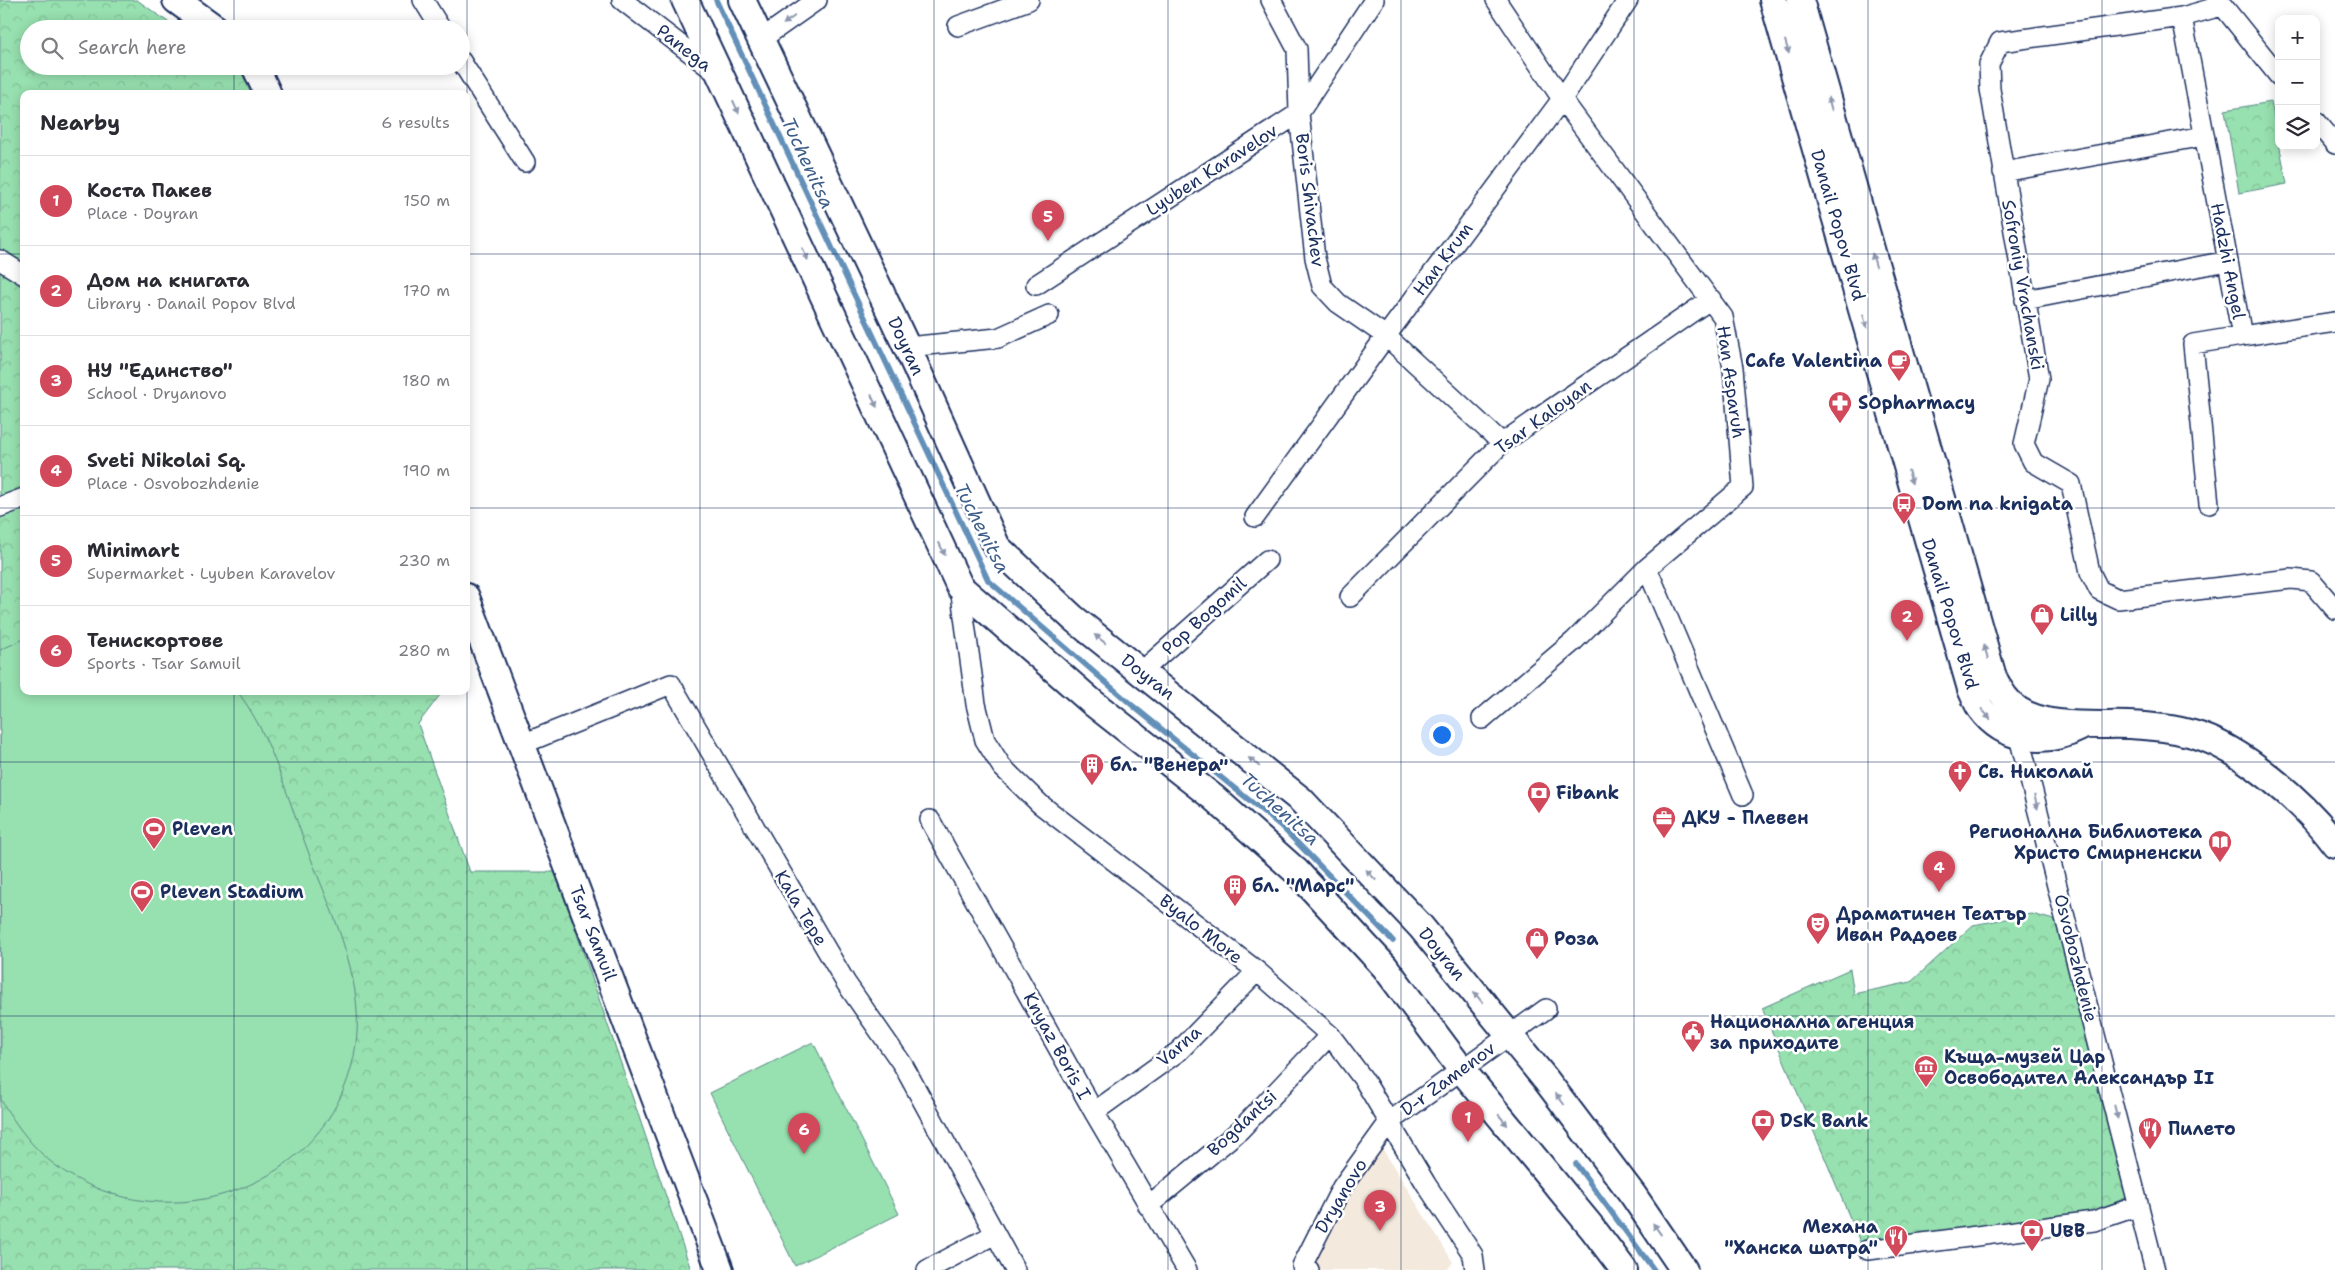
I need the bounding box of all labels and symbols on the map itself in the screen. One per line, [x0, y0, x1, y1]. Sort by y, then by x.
one-way arrow [782, 15, 795, 25]
street label: Panega [651, 19, 717, 77]
one-way arrow [1783, 39, 1791, 54]
one-way arrow [1825, 96, 1833, 111]
one-way arrow [732, 100, 740, 114]
water label: Tuchenitsa [776, 113, 840, 213]
street label: Lyuben Karavelov [1142, 118, 1282, 222]
street label: Boris Shivachev [1290, 132, 1330, 268]
street label: Danail Popov Blvd [1805, 147, 1871, 303]
street label: Sofroniy Vrachanski [1996, 198, 2050, 372]
pin: 5 [1032, 200, 1064, 241]
street label: Hadzhi Angel [2205, 201, 2251, 322]
street label: Han Krum [1408, 217, 1478, 301]
one-way arrow [801, 247, 809, 261]
one-way arrow [1870, 253, 1878, 268]
street label: Doyran [882, 313, 930, 379]
one-way arrow [1861, 313, 1869, 329]
street label: Han Asparuh [1711, 324, 1751, 440]
cafe icon: Cafe Valentina [1886, 348, 1912, 382]
place label: Cafe Valentina [1745, 349, 1883, 373]
street label: Tsar Kaloyan [1490, 374, 1596, 460]
pharmacy icon: SOpharmacy [1827, 390, 1853, 424]
place label: SOpharmacy [1858, 391, 1975, 415]
one-way arrow [870, 394, 878, 409]
one-way arrow [1906, 470, 1914, 485]
water label: Tuchenitsa [949, 479, 1015, 577]
bus stop icon: Dom na knigata [1891, 491, 1917, 525]
place label: Dom na knigata [1922, 492, 2074, 516]
street label: Danail Popov Blvd [1916, 536, 1984, 692]
one-way arrow [939, 542, 947, 556]
street label: Pop Bogomil [1157, 571, 1252, 660]
pin: 2 [1891, 600, 1923, 641]
shop icon: Lilly [2029, 602, 2055, 636]
place label: Lilly [2060, 603, 2098, 627]
one-way arrow [1093, 634, 1107, 644]
one-way arrow [1982, 645, 1990, 660]
street label: Doyran [1116, 648, 1180, 706]
one-way arrow [1980, 708, 1991, 720]
your location [1429, 722, 1455, 748]
building icon: бл. "Венера" [1079, 752, 1105, 786]
place label: бл. "Венера" [1110, 753, 1228, 777]
one-way arrow [1248, 757, 1261, 768]
church icon: Св. Николай [1947, 759, 1973, 793]
place label: Св. Николай [1978, 760, 2094, 784]
water label: Tuchenitsa [1235, 767, 1325, 851]
bank icon: Fibank [1526, 780, 1552, 814]
place label: Fibank [1556, 781, 1619, 805]
one-way arrow [2032, 794, 2040, 809]
office icon: ДКУ - Плевен [1651, 805, 1677, 839]
place label: ДКУ - Плевен [1682, 806, 1809, 830]
sports icon: Pleven [141, 816, 167, 850]
place label: Pleven [172, 817, 233, 841]
place label: Регионална Библиотека Христо Смирненски [1969, 820, 2203, 865]
library icon: Регионална Библиотека Христо Смирненски [2207, 829, 2233, 863]
pin: 4 [1923, 851, 1955, 892]
street label: Kala Tepe [769, 866, 833, 950]
one-way arrow [1365, 869, 1377, 881]
building icon: бл. "Марс" [1222, 873, 1248, 907]
place label: бл. "Марс" [1252, 874, 1354, 898]
sports icon: Pleven Stadium [129, 879, 155, 913]
place label: Pleven Stadium [160, 880, 304, 904]
street label: Tsar Samuil [564, 882, 622, 985]
street label: Byalo More [1154, 889, 1248, 969]
street label: Osvobozhdenie [2049, 892, 2103, 1024]
place label: Драматичен Театър Иван Радоев [1836, 902, 2027, 947]
theatre icon: Драматичен Театър Иван Радоев [1805, 911, 1831, 945]
street label: Doyran [1413, 922, 1471, 986]
shop icon: Роза [1524, 926, 1550, 960]
place label: Роза [1554, 927, 1599, 951]
street label: Knyaz Boris I [1018, 988, 1096, 1104]
one-way arrow [1472, 991, 1483, 1004]
place label: Национална агенция за приходите [1710, 1010, 1914, 1055]
public building icon: Национална агенция за приходите [1680, 1019, 1706, 1053]
street label: Varna [1152, 1020, 1206, 1072]
street label: D-r Zamenov [1396, 1036, 1500, 1122]
place label: Къща-музей Цар Освободител Александър II [1944, 1045, 2214, 1090]
museum icon: Къща-музей Цар Освободител Александър II [1913, 1054, 1939, 1088]
street label: Bogdantsi [1202, 1084, 1282, 1162]
one-way arrow [1555, 1092, 1565, 1106]
pin: 1 [1452, 1101, 1484, 1142]
one-way arrow [2112, 1104, 2120, 1119]
bank icon: DSK Bank [1750, 1108, 1776, 1142]
place label: DSK Bank [1780, 1109, 1869, 1133]
pin: 6 [788, 1113, 820, 1154]
one-way arrow [1498, 1114, 1509, 1127]
restaurant icon: Пилето [2137, 1116, 2163, 1150]
place label: Пилето [2168, 1117, 2236, 1141]
street label: Dryanovo [1309, 1154, 1373, 1238]
pin: 3 [1364, 1190, 1396, 1231]
place label: Механа "Ханска шатра" [1724, 1215, 1879, 1260]
bank icon: UBB [2019, 1218, 2045, 1252]
place label: UBB [2050, 1219, 2085, 1243]
one-way arrow [1652, 1222, 1662, 1236]
restaurant icon: Механа "Ханска шатра" [1883, 1224, 1909, 1258]

